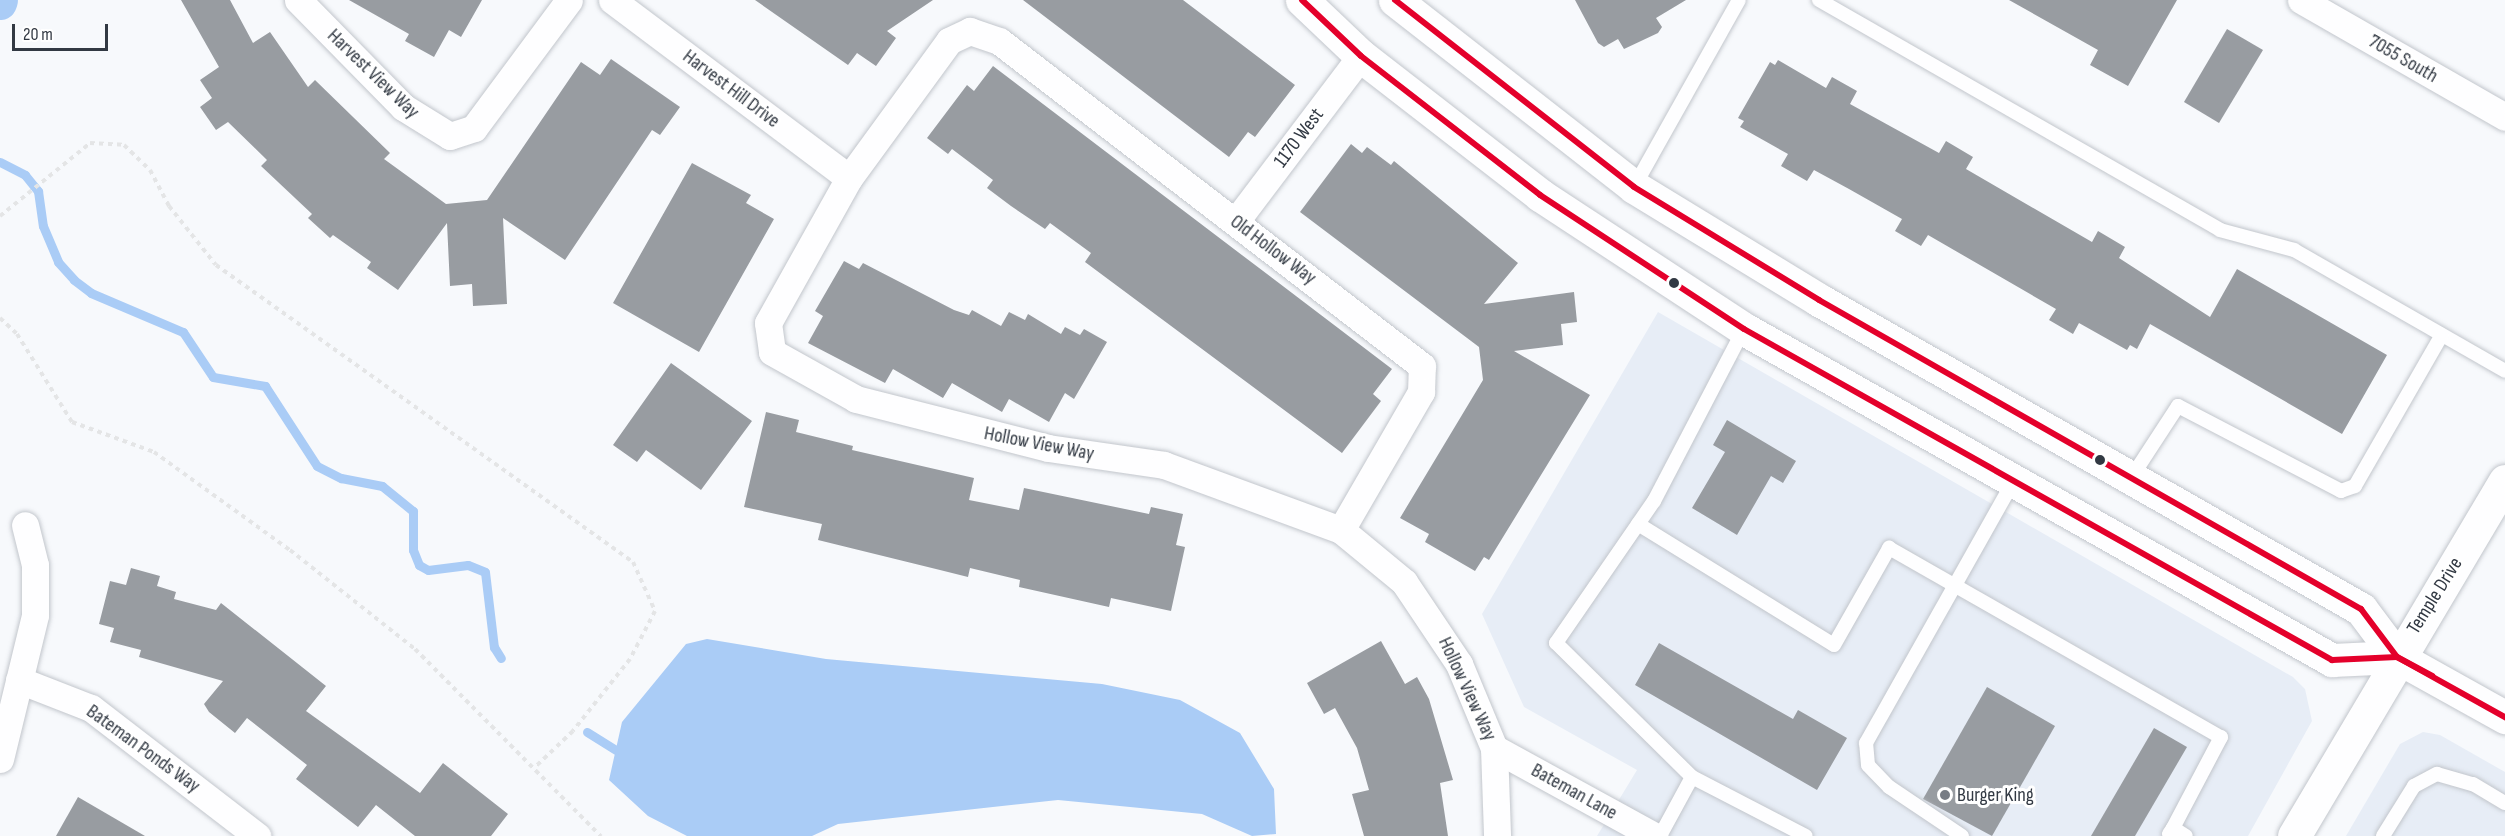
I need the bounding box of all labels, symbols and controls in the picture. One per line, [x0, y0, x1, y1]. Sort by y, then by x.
scale bar [15, 12, 111, 50]
text: 20 m [23, 24, 53, 45]
street label: Harvest View Way [322, 24, 424, 124]
street label: 7055 South [2364, 30, 2442, 88]
street label: Harvest Hill Drive [678, 45, 784, 133]
street label: 1170 West [1269, 104, 1329, 172]
street label: Old Hollow Way [1225, 210, 1321, 290]
unlabelled marker [1668, 277, 1680, 289]
street label: Hollow View Way [982, 422, 1096, 466]
unlabelled marker [2094, 454, 2106, 466]
street label: Temple Drive [2402, 553, 2468, 639]
street label: Hollow View Way [1433, 633, 1501, 745]
street label: Bateman Ponds Way [81, 700, 205, 798]
street label: Bateman Lane [1527, 759, 1621, 825]
place label: Burger King [1957, 783, 2034, 807]
marker: Burger King [1938, 788, 1952, 802]

